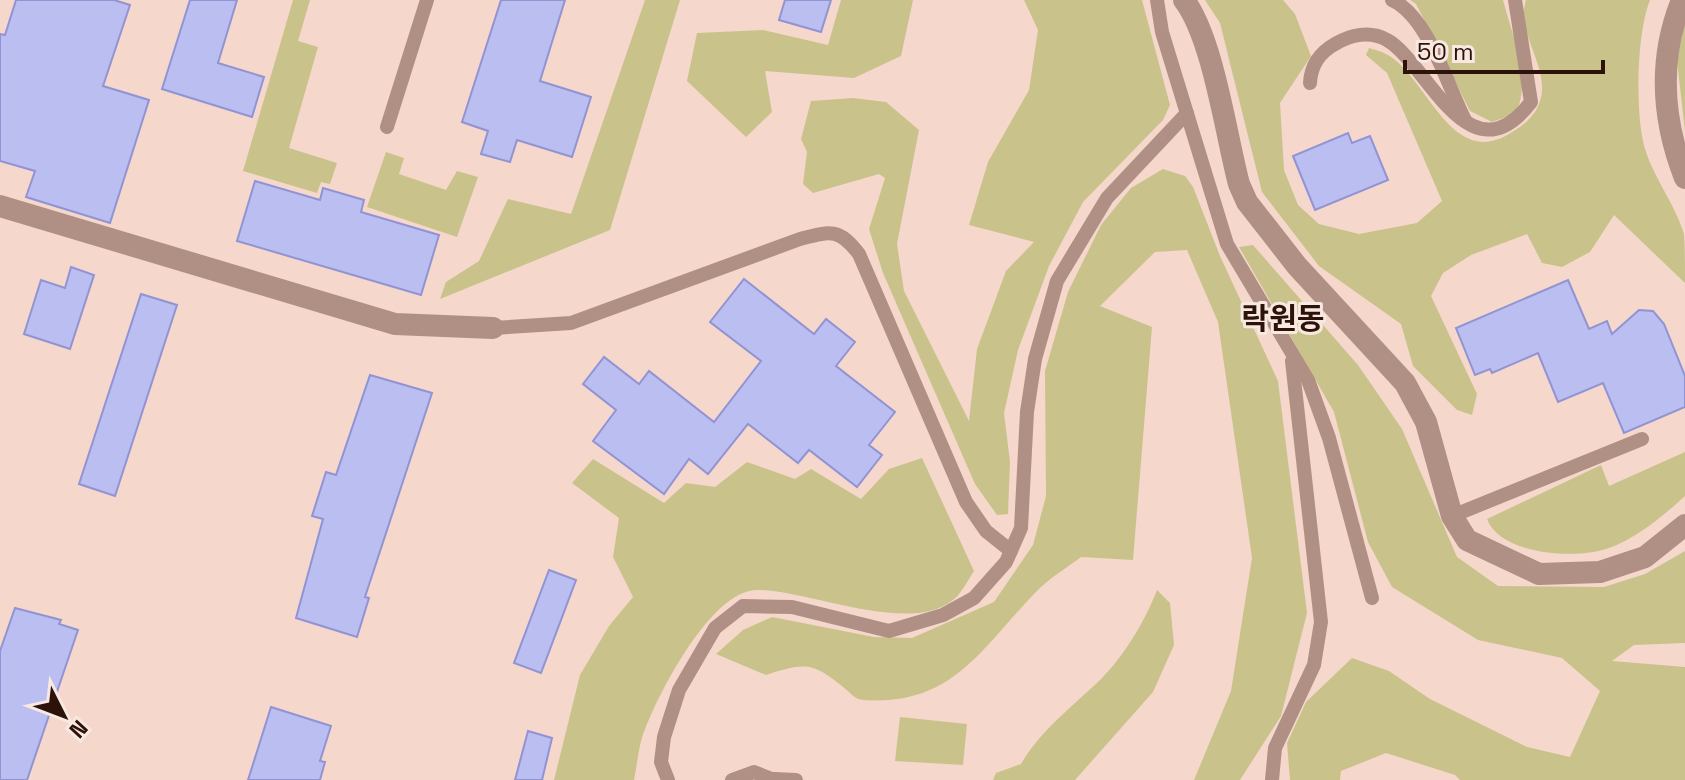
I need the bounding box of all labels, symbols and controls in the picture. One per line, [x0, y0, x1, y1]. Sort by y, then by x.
scale bar [1405, 24, 1603, 74]
text: 50 m [1417, 36, 1474, 67]
district label: 락원동 [1242, 299, 1324, 338]
north arrow [24, 676, 104, 756]
text: N [64, 715, 94, 744]

